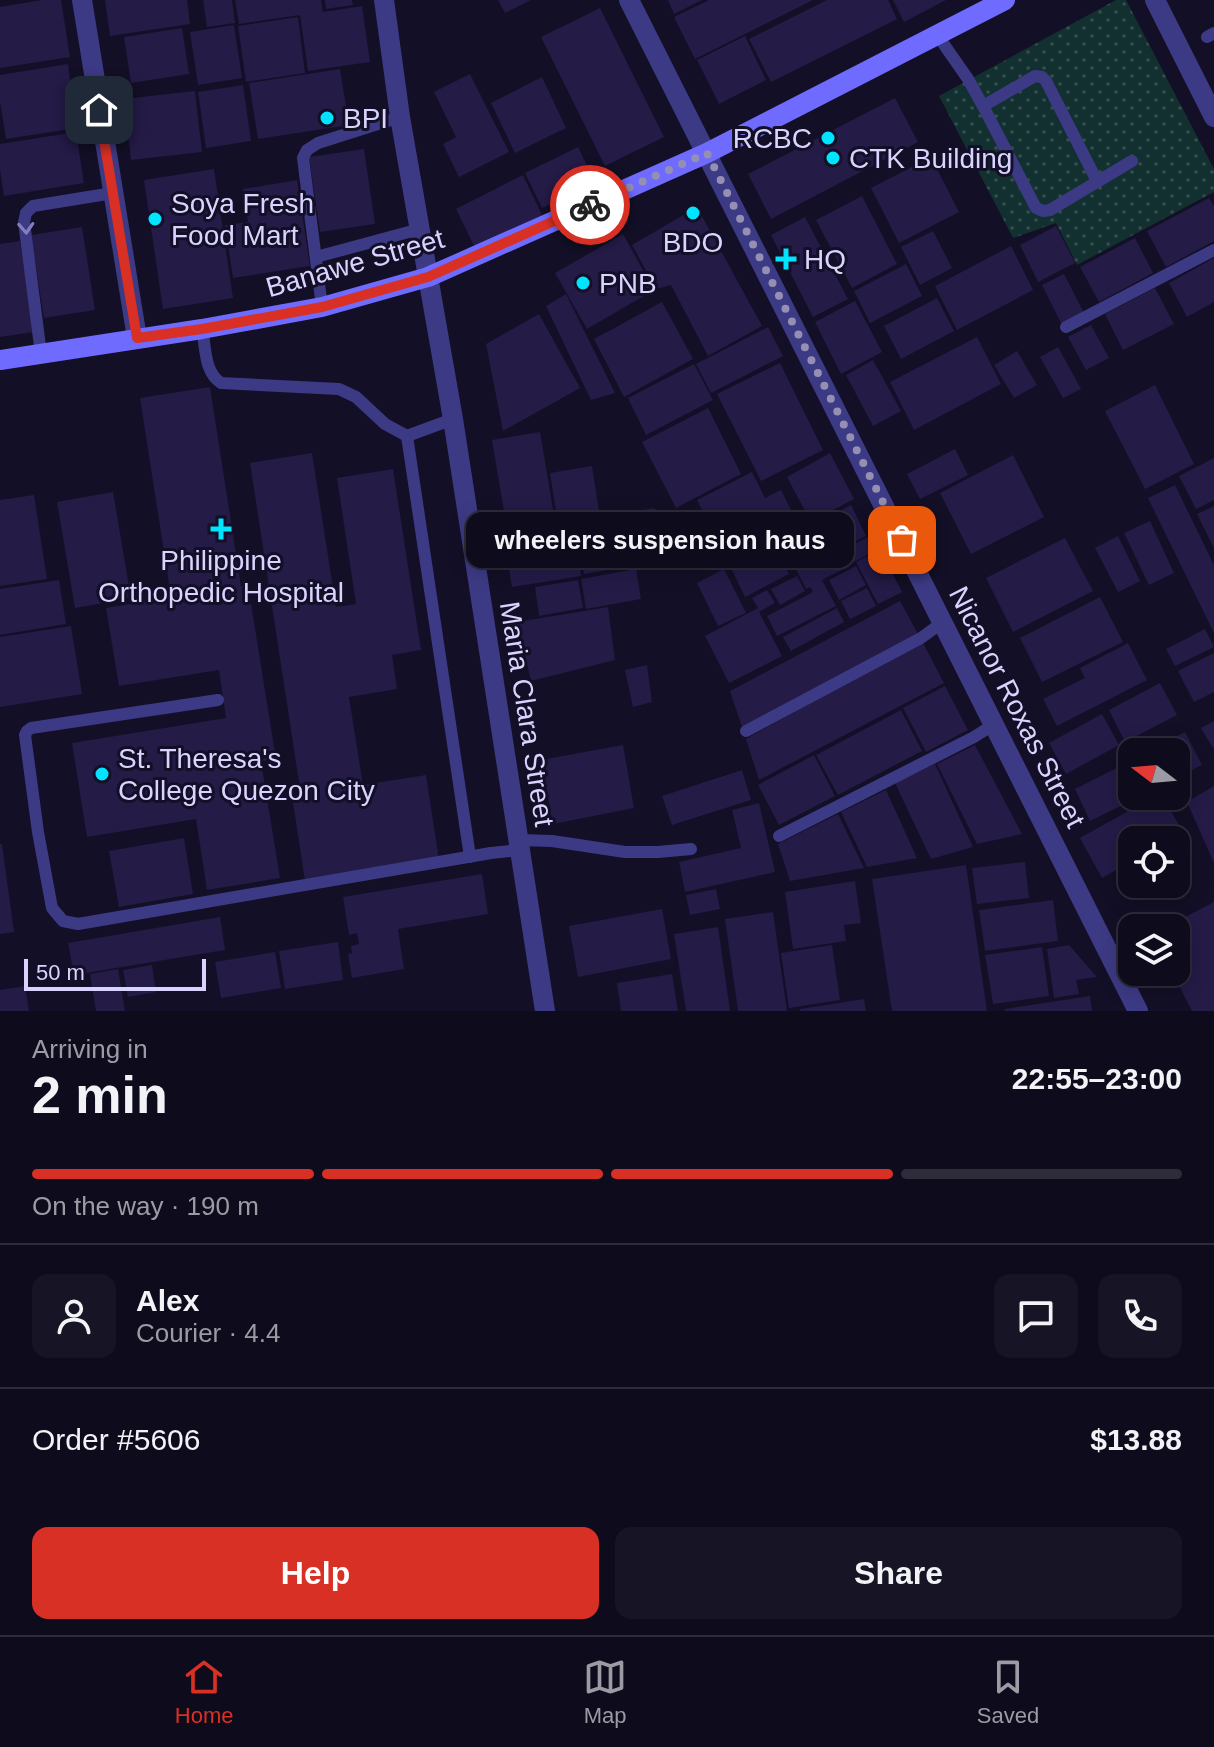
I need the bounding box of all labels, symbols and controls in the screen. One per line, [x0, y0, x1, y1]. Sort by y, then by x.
pin [65, 76, 133, 144]
icon: home [77, 88, 121, 132]
place label: BPI [343, 103, 388, 134]
marker: BPI [318, 109, 336, 127]
place label: RCBC [733, 123, 812, 154]
marker: RCBC [819, 129, 837, 147]
place label: CTK Building [849, 143, 1012, 174]
marker: CTK Building [824, 149, 842, 167]
courier [550, 165, 630, 245]
icon: bike [568, 183, 612, 227]
place label: Soya Fresh Food Mart [171, 188, 314, 251]
marker: BDO [684, 204, 702, 222]
marker: Soya Fresh Food Mart [146, 210, 164, 228]
one-way arrow [18, 222, 35, 235]
street label: Banawe Street [262, 223, 448, 303]
place label: BDO [663, 227, 723, 258]
place label: HQ [804, 244, 846, 275]
marker: HQ [775, 248, 797, 270]
place label: PNB [599, 268, 657, 299]
marker: PNB [574, 274, 592, 292]
pin [868, 506, 936, 574]
callout: wheelers suspension haus [466, 512, 854, 568]
marker: Philippine Orthopedic Hospital [210, 518, 232, 540]
icon: bag [880, 518, 924, 562]
text: wheelers suspension haus [495, 525, 825, 555]
place label: Philippine Orthopedic Hospital [98, 545, 344, 608]
street label: Nicanor Roxas Street [943, 581, 1091, 833]
street label: Maria Clara Street [494, 599, 560, 829]
north arrow [1118, 738, 1190, 810]
map controls [1118, 738, 1190, 986]
place label: St. Theresa's College Quezon City [118, 743, 375, 806]
marker: St. Theresa's College Quezon City [93, 765, 111, 783]
button: locate [1118, 826, 1190, 898]
button: layers [1118, 914, 1190, 986]
scale bar [24, 955, 206, 991]
text: 50 m [36, 960, 85, 985]
text: Arriving in [32, 1034, 148, 1064]
text: 22:55–23:00 [1012, 1062, 1182, 1095]
text: 2 min [32, 1066, 168, 1124]
text: On the way · 190 m [32, 1191, 259, 1221]
button: person [32, 1274, 116, 1358]
button: chat [994, 1274, 1078, 1358]
button: phone [1098, 1274, 1182, 1358]
text: Alex [136, 1284, 199, 1317]
text: Courier · 4.4 [136, 1318, 281, 1348]
text: Order #5606 [32, 1423, 200, 1456]
text: $13.88 [1090, 1423, 1182, 1456]
button: Help [32, 1527, 599, 1619]
button: Share [615, 1527, 1182, 1619]
tab: Home [175, 1655, 234, 1729]
tab: Map [583, 1655, 627, 1729]
tab: Saved [977, 1655, 1039, 1729]

